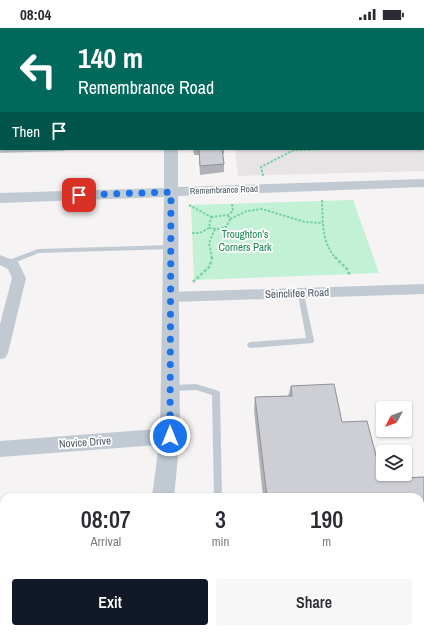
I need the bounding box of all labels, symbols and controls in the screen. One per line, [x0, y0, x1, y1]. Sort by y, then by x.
text: 08:04 [20, 4, 51, 25]
text: 140 m [78, 39, 143, 77]
icon: left [12, 44, 64, 96]
text: Remembrance Road [78, 75, 214, 100]
icon: arrive [48, 120, 70, 142]
text: Then [12, 121, 40, 142]
pin [62, 178, 96, 212]
street label: Remembrance Road [190, 183, 258, 197]
icon: arrive [68, 184, 90, 206]
park label: Troughton's Corners Park [218, 227, 272, 254]
street label: Seinclifee Road [265, 285, 329, 301]
north arrow [376, 401, 412, 437]
map controls [376, 401, 412, 481]
position arrow [149, 415, 191, 457]
street label: Novice Drive [59, 433, 111, 451]
button: layers [376, 445, 412, 481]
text: 08:07 [81, 503, 131, 535]
text: 3 [215, 503, 226, 535]
text: 190 [310, 503, 343, 535]
text: Arrival [90, 533, 121, 550]
text: min [212, 533, 229, 550]
text: m [322, 533, 331, 550]
button: Exit [12, 579, 208, 625]
button: Share [216, 579, 412, 625]

